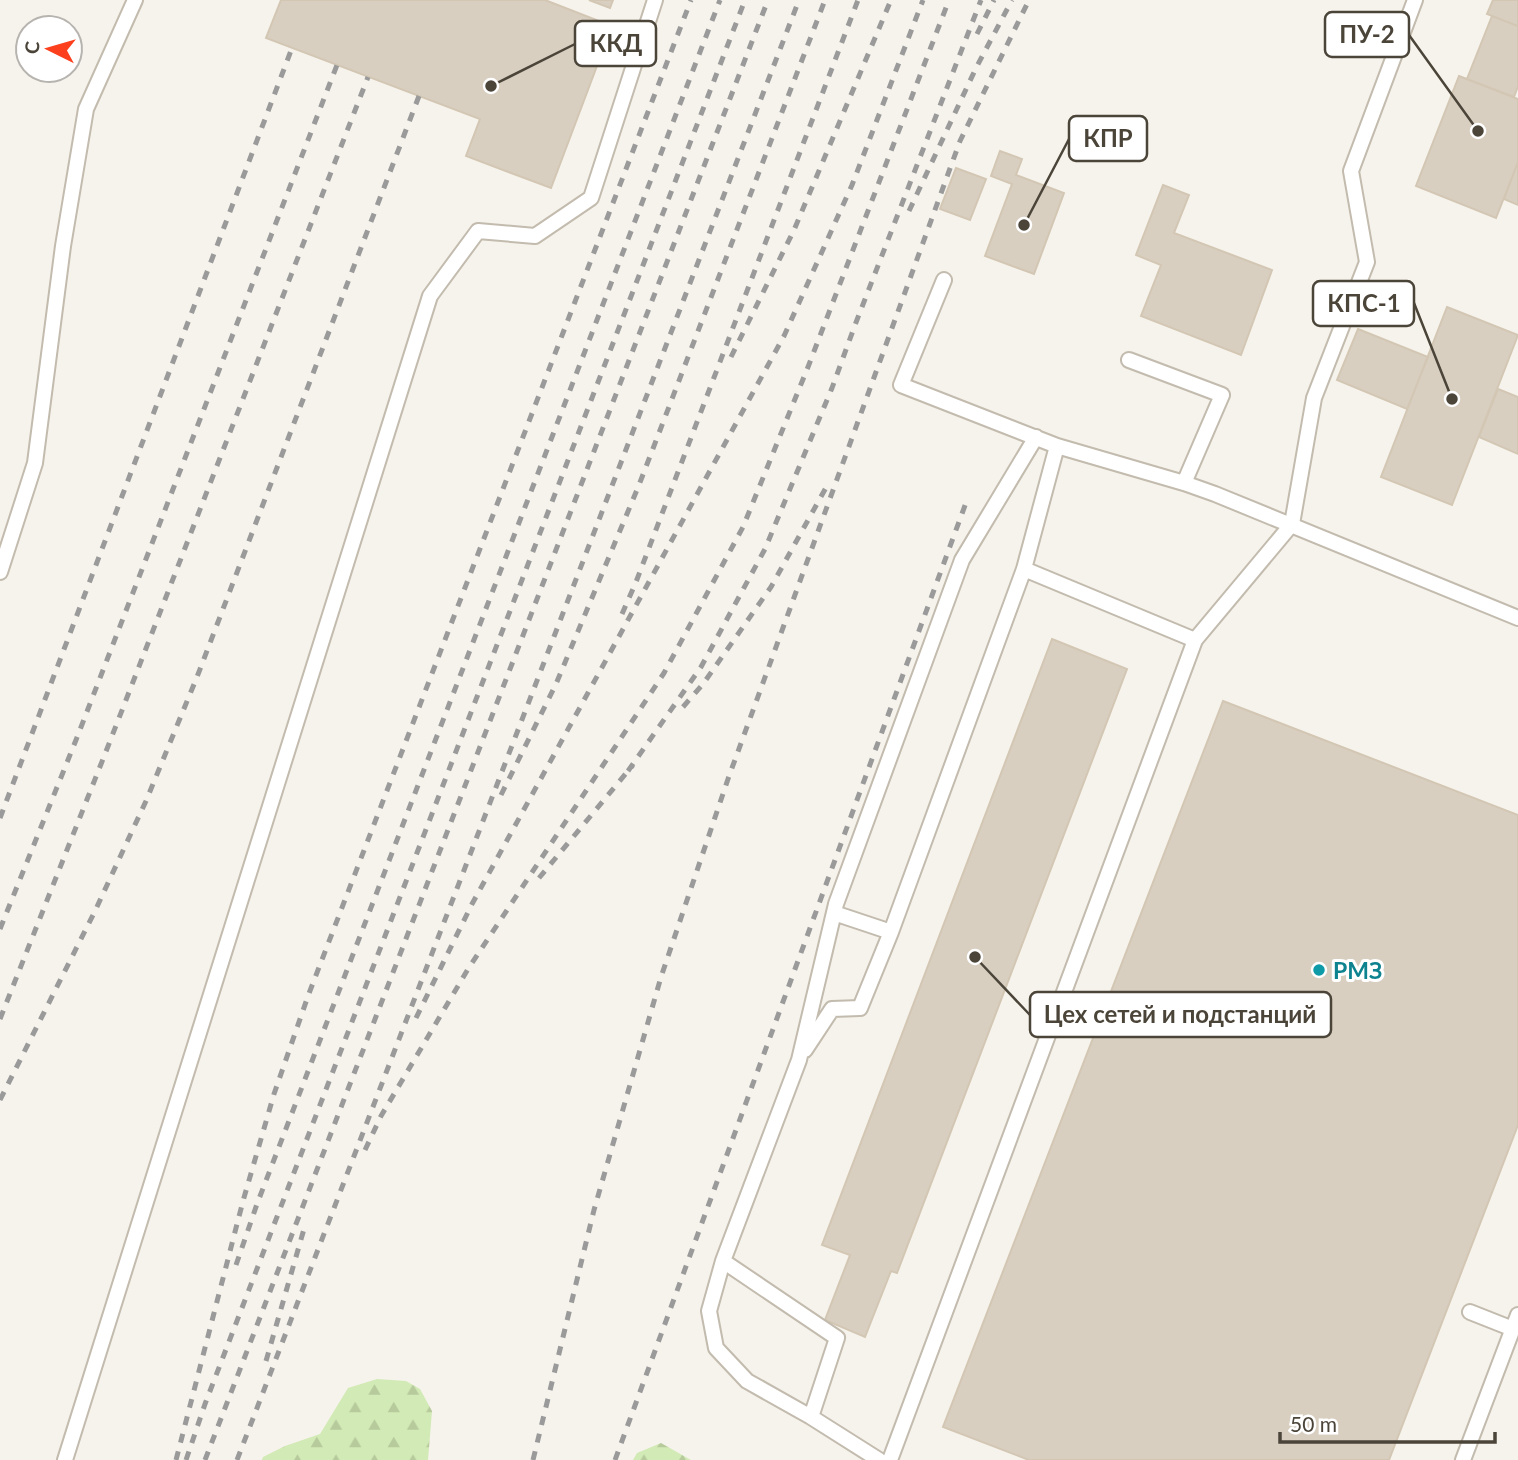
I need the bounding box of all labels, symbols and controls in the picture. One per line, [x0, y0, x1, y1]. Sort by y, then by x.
callout: ПУ-2 [1325, 12, 1409, 57]
north arrow [14, 14, 84, 84]
text: ПУ-2 [1339, 19, 1395, 48]
callout: ККД [575, 21, 656, 66]
text: ККД [590, 28, 643, 57]
text: С [20, 40, 44, 55]
callout: КПР [1069, 116, 1147, 161]
text: КПР [1083, 123, 1133, 152]
callout: КПС-1 [1313, 281, 1414, 326]
text: КПС-1 [1327, 288, 1401, 317]
place label: РМЗ [1333, 956, 1382, 984]
marker: РМЗ [1311, 962, 1327, 978]
callout: Цех сетей и подстанций [1030, 992, 1331, 1037]
text: Цех сетей и подстанций [1044, 999, 1316, 1028]
scale bar [1280, 1400, 1495, 1444]
text: 50 m [1290, 1411, 1337, 1436]

